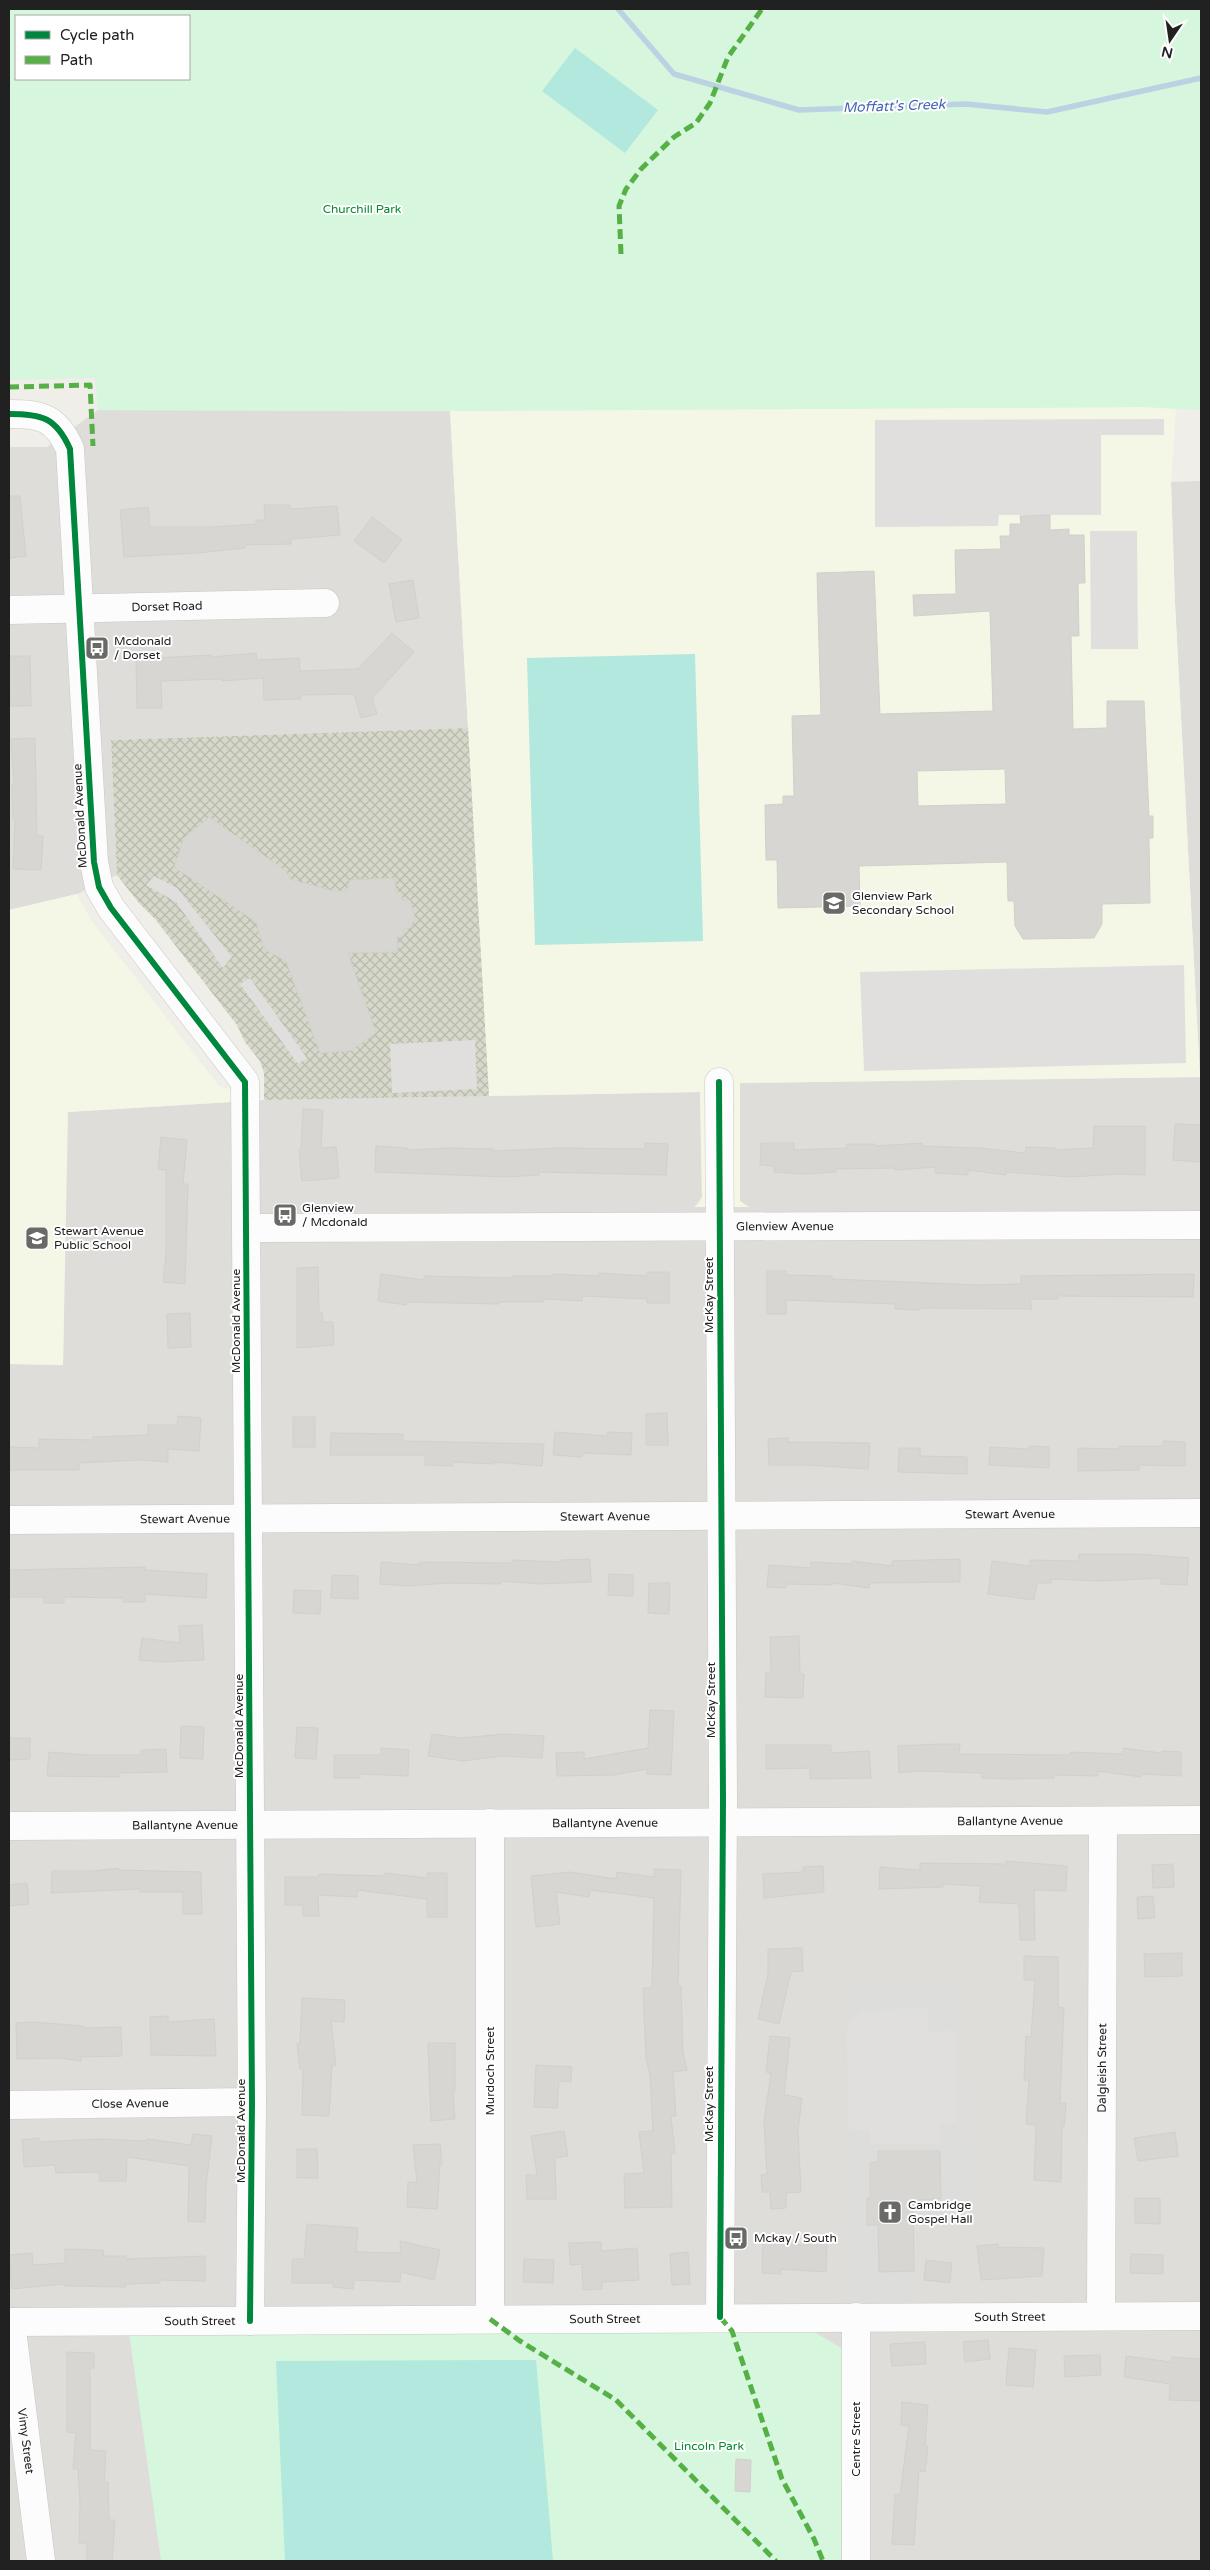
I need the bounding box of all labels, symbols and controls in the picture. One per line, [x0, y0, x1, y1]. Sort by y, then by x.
legend [15, 15, 190, 80]
north arrow [1145, 15, 1195, 65]
text: Cycle path [60, 26, 134, 44]
text: N [1160, 43, 1175, 62]
text: Path [60, 51, 93, 69]
water label: Moffatt's Creek [842, 96, 947, 116]
park label: Churchill Park [323, 202, 402, 216]
street label: Dorset Road [131, 599, 203, 614]
place label: Mcdonald / Dorset [114, 634, 171, 662]
bus stop icon: Mcdonald / Dorset [84, 635, 110, 661]
street label: McDonald Avenue [70, 763, 90, 869]
place label: Glenview Park Secondary School [852, 889, 954, 917]
school or university icon: Glenview Park Secondary School [821, 890, 847, 916]
place label: Glenview / Mcdonald [302, 1201, 368, 1229]
bus stop icon: Glenview / Mcdonald [272, 1202, 298, 1228]
street label: Glenview Avenue [736, 1219, 834, 1233]
place label: Stewart Avenue Public School [54, 1224, 144, 1252]
school or university icon: Stewart Avenue Public School [24, 1225, 50, 1251]
street label: McKay Street [702, 1256, 716, 1333]
street label: McDonald Avenue [229, 1269, 243, 1373]
street label: Stewart Avenue [965, 1507, 1055, 1521]
street label: Stewart Avenue [560, 1509, 650, 1524]
street label: Stewart Avenue [140, 1512, 230, 1526]
street label: McKay Street [704, 1661, 718, 1738]
street label: McDonald Avenue [232, 1674, 246, 1778]
street label: Ballantyne Avenue [957, 1814, 1063, 1828]
street label: Ballantyne Avenue [552, 1816, 658, 1830]
street label: Ballantyne Avenue [132, 1818, 238, 1832]
street label: Dalgleish Street [1095, 2023, 1109, 2113]
street label: Murdoch Street [483, 2026, 497, 2116]
street label: McKay Street [702, 2065, 716, 2142]
street label: McDonald Avenue [234, 2079, 248, 2183]
street label: Close Avenue [91, 2096, 169, 2111]
place label: Cambridge Gospel Hall [908, 2198, 972, 2226]
church icon: Cambridge Gospel Hall [877, 2199, 903, 2225]
bus stop icon: Mckay / South [723, 2225, 749, 2251]
place label: Mckay / South [754, 2231, 837, 2245]
street label: South Street [974, 2310, 1046, 2324]
street label: South Street [569, 2312, 641, 2326]
street label: South Street [164, 2314, 236, 2328]
street label: Centre Street [849, 2401, 863, 2477]
street label: Vimy Street [15, 2407, 37, 2475]
park label: Lincoln Park [674, 2439, 744, 2453]

